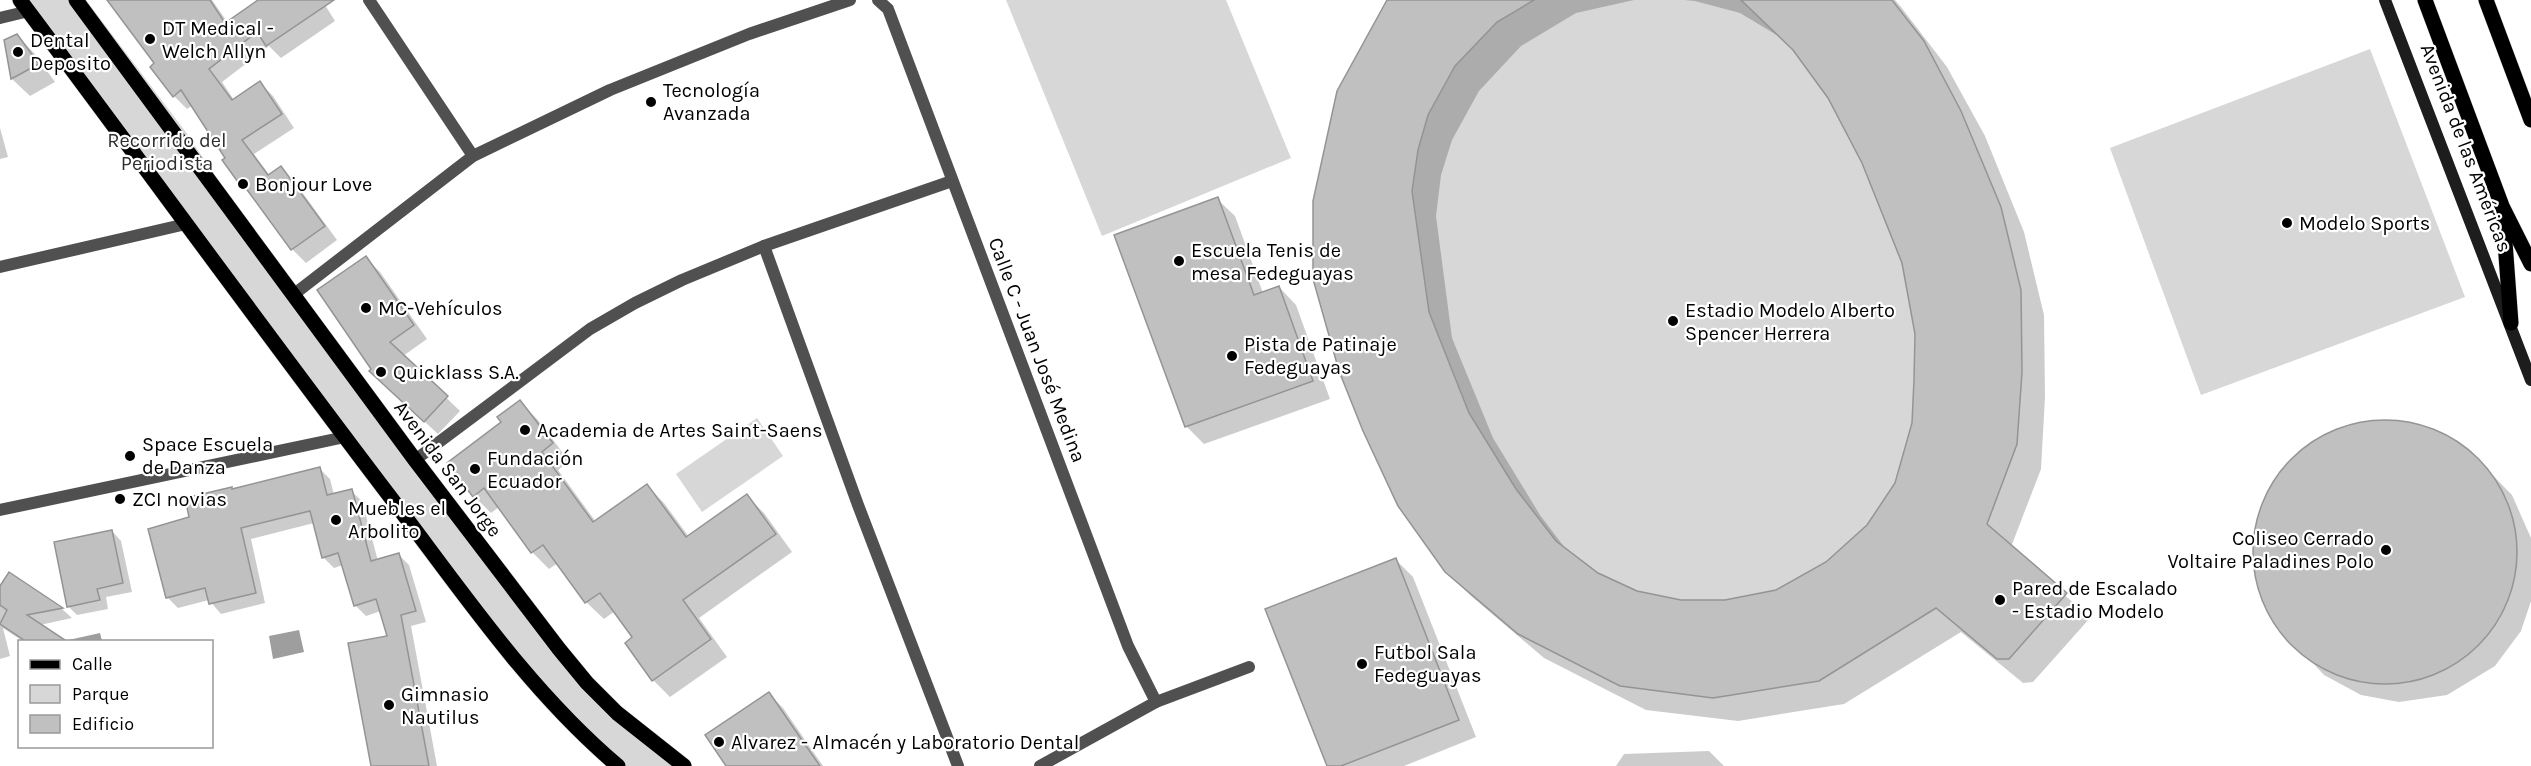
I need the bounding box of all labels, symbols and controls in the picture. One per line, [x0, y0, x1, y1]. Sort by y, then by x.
place label: DT Medical - Welch Allyn [162, 17, 274, 63]
place label: Dental Deposito [30, 29, 111, 75]
marker: DT Medical - Welch Allyn [143, 32, 157, 46]
street label: Avenida de las Américas [2416, 41, 2516, 255]
marker: Dental Deposito [11, 45, 25, 59]
place label: Tecnología Avanzada [663, 79, 760, 125]
marker: Tecnología Avanzada [644, 95, 658, 109]
park label: Recorrido del Periodista [107, 129, 227, 175]
place label: Bonjour Love [255, 173, 372, 196]
marker: Bonjour Love [236, 177, 250, 191]
place label: Modelo Sports [2299, 212, 2430, 235]
marker: Modelo Sports [2280, 216, 2294, 230]
street label: Calle C - Juan José Medina [983, 234, 1091, 466]
place label: Escuela Tenis de mesa Fedeguayas [1191, 239, 1354, 285]
marker: Escuela Tenis de mesa Fedeguayas [1172, 254, 1186, 268]
place label: MC-Vehículos [378, 297, 503, 320]
place label: Estadio Modelo Alberto Spencer Herrera [1685, 299, 1895, 345]
marker: MC-Vehículos [359, 301, 373, 315]
marker: Estadio Modelo Alberto Spencer Herrera [1666, 314, 1680, 328]
place label: Pista de Patinaje Fedeguayas [1244, 333, 1397, 379]
marker: Pista de Patinaje Fedeguayas [1225, 349, 1239, 363]
place label: Quicklass S.A. [393, 361, 519, 384]
marker: Quicklass S.A. [374, 365, 388, 379]
street label: Avenida San Jorge [389, 396, 507, 542]
place label: Academia de Artes Saint-Saens [537, 419, 823, 442]
marker: Academia de Artes Saint-Saens [518, 423, 532, 437]
place label: Space Escuela de Danza [142, 433, 273, 479]
place label: Fundación Ecuador [487, 447, 583, 493]
marker: Space Escuela de Danza [123, 449, 137, 463]
marker: Fundación Ecuador [468, 462, 482, 476]
place label: ZCI novias [132, 488, 227, 511]
marker: ZCI novias [113, 492, 127, 506]
place label: Muebles el Arbolito [348, 497, 446, 543]
marker: Muebles el Arbolito [329, 513, 343, 527]
place label: Coliseo Cerrado Voltaire Paladines Polo [2167, 527, 2374, 573]
marker: Coliseo Cerrado Voltaire Paladines Polo [2379, 543, 2393, 557]
place label: Pared de Escalado - Estadio Modelo [2012, 577, 2178, 623]
marker: Pared de Escalado - Estadio Modelo [1993, 593, 2007, 607]
legend [18, 640, 213, 748]
place label: Futbol Sala Fedeguayas [1374, 641, 1482, 687]
text: Calle [72, 653, 112, 675]
marker: Futbol Sala Fedeguayas [1355, 657, 1369, 671]
text: Parque [72, 683, 129, 705]
place label: Gimnasio Nautilus [401, 683, 489, 729]
marker: Gimnasio Nautilus [382, 698, 396, 712]
text: Edificio [72, 713, 134, 735]
place label: Alvarez - Almacén y Laboratorio Dental [731, 731, 1079, 754]
marker: Alvarez - Almacén y Laboratorio Dental [712, 735, 726, 749]

